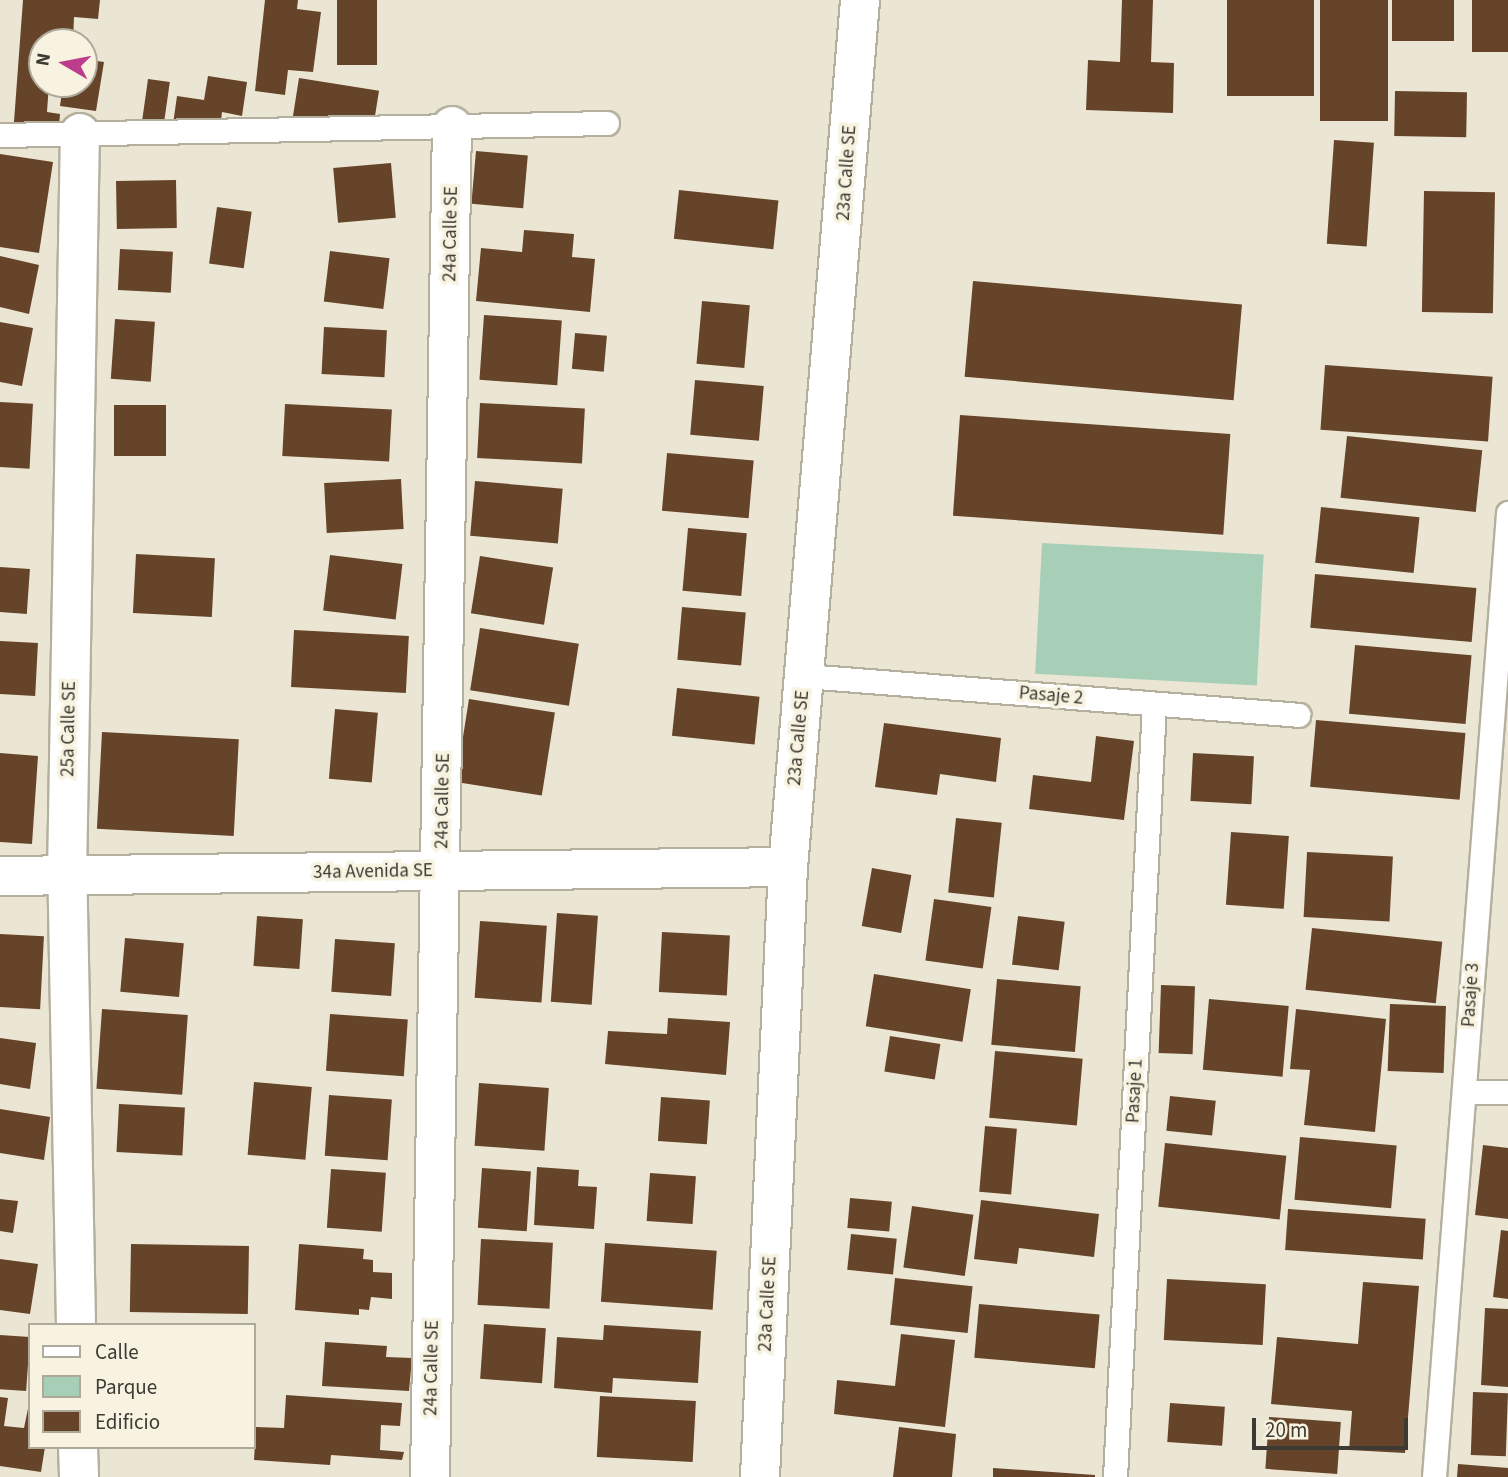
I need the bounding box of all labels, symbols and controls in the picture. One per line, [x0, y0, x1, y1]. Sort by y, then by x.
north arrow [28, 28, 98, 98]
text: N [29, 51, 58, 68]
street label: 23a Calle SE [832, 124, 862, 222]
street label: 24a Calle SE [439, 186, 463, 282]
street label: 25a Calle SE [57, 681, 81, 777]
street label: Pasaje 2 [1018, 682, 1084, 710]
street label: 23a Calle SE [783, 689, 815, 787]
street label: 24a Calle SE [431, 753, 455, 849]
street label: 34a Avenida SE [313, 860, 433, 884]
street label: Pasaje 3 [1457, 962, 1485, 1028]
street label: Pasaje 1 [1122, 1058, 1148, 1124]
street label: 23a Calle SE [754, 1256, 782, 1352]
street label: 24a Calle SE [420, 1320, 444, 1416]
legend [28, 1323, 256, 1449]
text: Calle [95, 1337, 139, 1367]
text: Parque [95, 1372, 157, 1402]
scale bar [1256, 1404, 1412, 1448]
text: Edificio [95, 1407, 160, 1437]
text: 20 m [1265, 1415, 1307, 1445]

